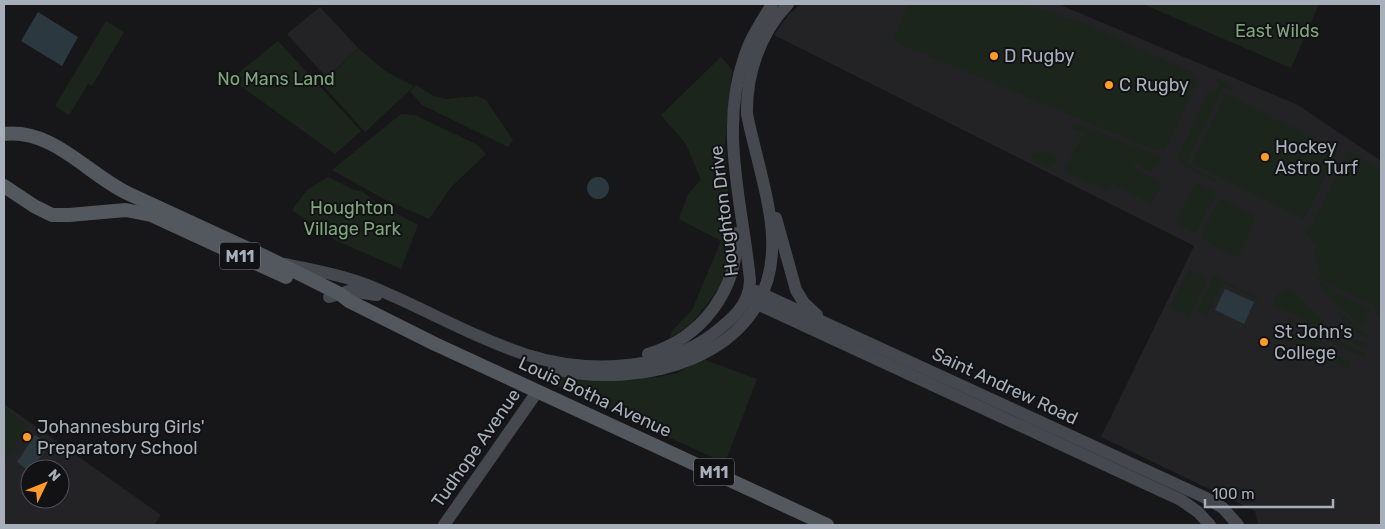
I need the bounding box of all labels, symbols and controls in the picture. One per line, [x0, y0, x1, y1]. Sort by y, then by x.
park label: East Wilds [1235, 20, 1319, 42]
place label: D Rugby [1004, 45, 1075, 67]
marker: D Rugby [988, 50, 1000, 62]
park label: No Mans Land [217, 68, 335, 90]
place label: C Rugby [1119, 74, 1189, 96]
marker: C Rugby [1103, 79, 1115, 91]
place label: Hockey Astro Turf [1275, 136, 1358, 179]
street label: Houghton Drive [705, 144, 743, 278]
marker: Hockey Astro Turf [1259, 151, 1271, 163]
park label: Houghton Village Park [303, 197, 401, 240]
road number: M11 [220, 242, 260, 270]
place label: St John's College [1274, 321, 1352, 364]
marker: St John's College [1258, 336, 1270, 348]
street label: Saint Andrew Road [929, 343, 1081, 429]
street label: Louis Botha Avenue [515, 352, 675, 442]
street label: Tudhope Avenue [427, 385, 525, 511]
place label: Johannesburg Girls' Preparatory School [37, 416, 205, 459]
marker: Johannesburg Girls' Preparatory School [21, 431, 33, 443]
road number: M11 [694, 458, 734, 486]
north arrow [20, 459, 70, 509]
text: N [44, 466, 64, 485]
scale bar [1205, 476, 1332, 508]
text: 100 m [1212, 485, 1254, 503]

